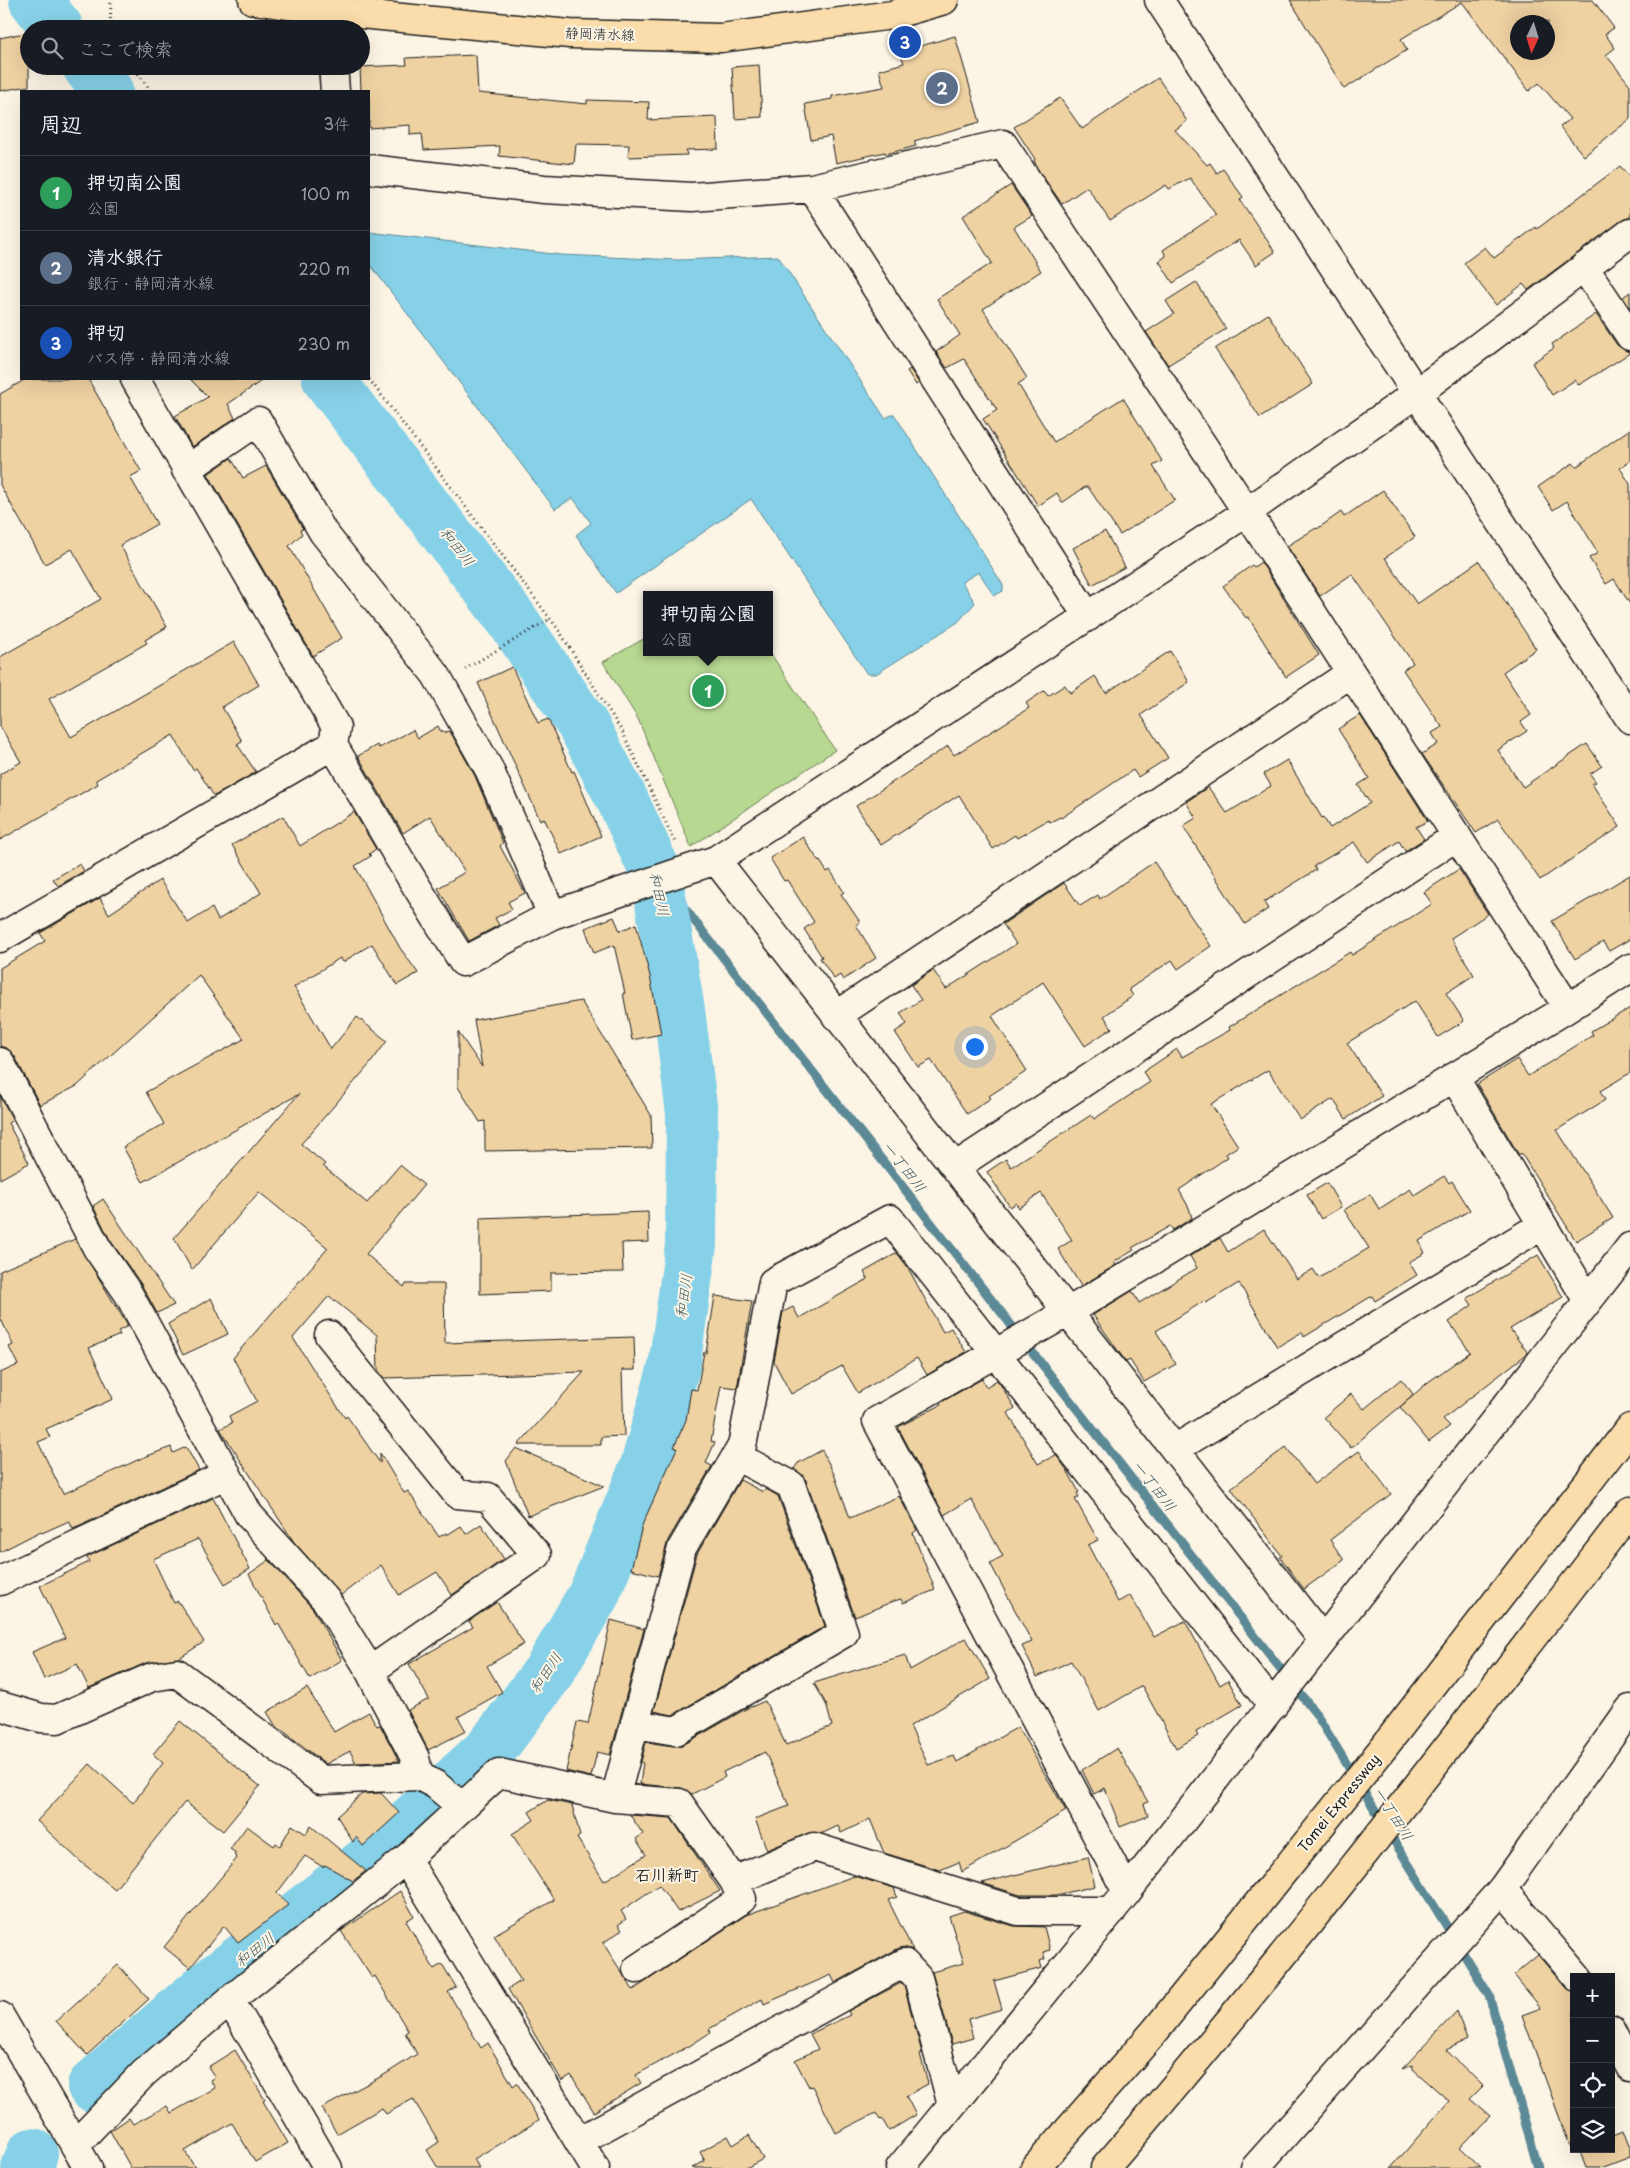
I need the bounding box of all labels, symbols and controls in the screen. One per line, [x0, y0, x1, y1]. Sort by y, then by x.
north arrow [1510, 15, 1555, 60]
search box [20, 20, 370, 75]
street label: 静岡清水線 [565, 22, 635, 45]
pin: 3 [889, 23, 921, 61]
icon: search [38, 34, 66, 62]
text: ここで検索 [78, 34, 173, 62]
pin: 2 [926, 69, 958, 107]
text: 周辺 [40, 107, 82, 139]
text: 3件 [323, 111, 350, 135]
text: 押切南公園 [87, 167, 182, 195]
text: 1 [52, 181, 60, 205]
text: 100 m [301, 181, 350, 205]
text: 公園 [87, 195, 119, 219]
text: 清水銀行 [87, 242, 163, 270]
text: 2 [50, 256, 62, 280]
text: 220 m [299, 256, 350, 280]
text: 銀行 · 静岡清水線 [87, 270, 214, 294]
text: 押切 [87, 317, 125, 345]
text: 3 [51, 331, 61, 355]
text: 230 m [298, 331, 350, 355]
text: バス停 · 静岡清水線 [87, 345, 230, 369]
water label: 和田川 [435, 521, 481, 571]
popup [643, 591, 773, 656]
text: 押切南公園 [660, 598, 756, 626]
text: 公園 [660, 626, 693, 650]
pin: 1 [692, 672, 724, 710]
water label: 和田川 [645, 869, 676, 918]
your location [962, 1034, 988, 1060]
water label: 一丁田川 [878, 1135, 933, 1197]
water label: 和田川 [668, 1272, 697, 1320]
water label: 一丁田川 [1128, 1454, 1183, 1516]
water label: 和田川 [523, 1647, 567, 1697]
street label: Tomei Expressway [1292, 1749, 1385, 1856]
water label: 一丁田川 [1369, 1782, 1420, 1845]
district label: 石川新町 [635, 1862, 699, 1886]
water label: 和田川 [229, 1926, 279, 1972]
map controls [1570, 1973, 1615, 2153]
button: + [1570, 1973, 1615, 2018]
button: − [1570, 2018, 1615, 2063]
button: locate [1570, 2063, 1615, 2108]
button: layers [1570, 2108, 1615, 2153]

